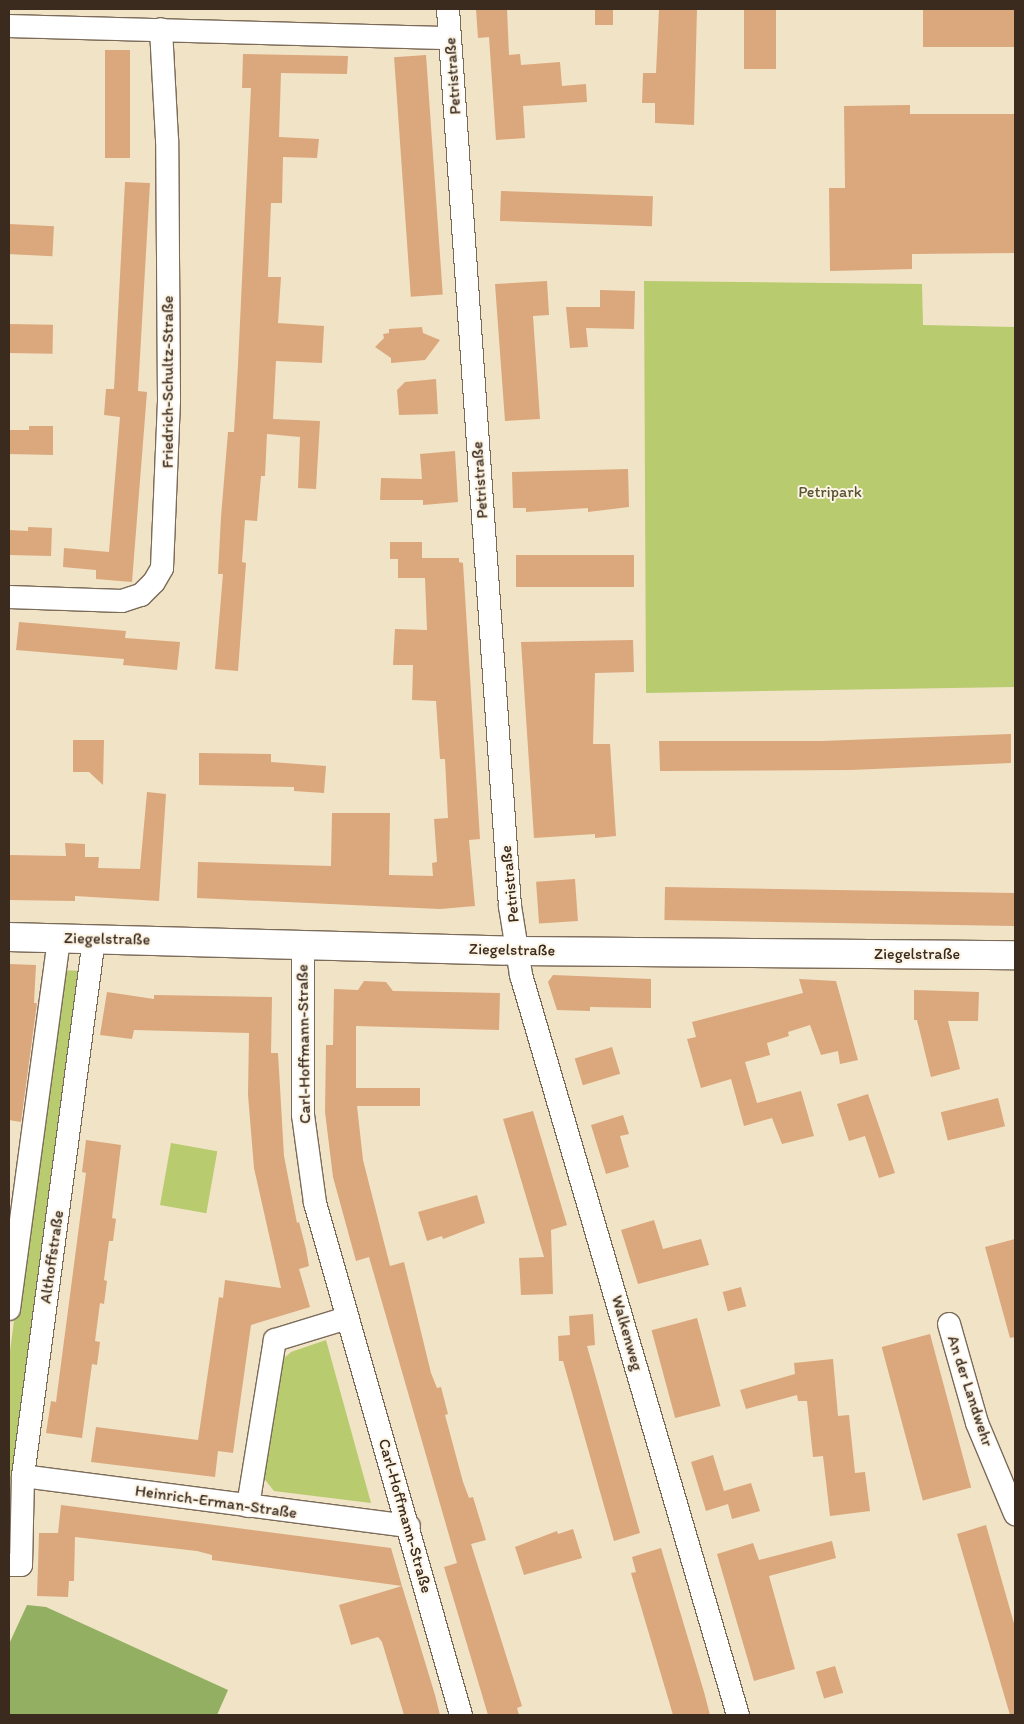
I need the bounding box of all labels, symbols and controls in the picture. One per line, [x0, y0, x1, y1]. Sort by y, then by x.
street label: Petristraße [441, 37, 465, 115]
street label: Friedrich-Schultz-Straße [158, 296, 178, 468]
street label: Petristraße [468, 441, 492, 519]
park label: Petripark [798, 482, 862, 502]
street label: Petristraße [496, 844, 524, 924]
street label: Ziegelstraße [64, 929, 150, 949]
street label: Ziegelstraße [469, 940, 555, 960]
street label: Ziegelstraße [874, 944, 960, 964]
street label: Carl-Hoffmann-Straße [293, 964, 315, 1124]
street label: Althoffstraße [36, 1209, 68, 1305]
street label: Walkenweg [607, 1293, 647, 1373]
street label: An der Landwehr [943, 1333, 997, 1449]
street label: Carl-Hoffmann-Straße [374, 1437, 436, 1595]
street label: Heinrich-Erman-Straße [134, 1481, 298, 1523]

